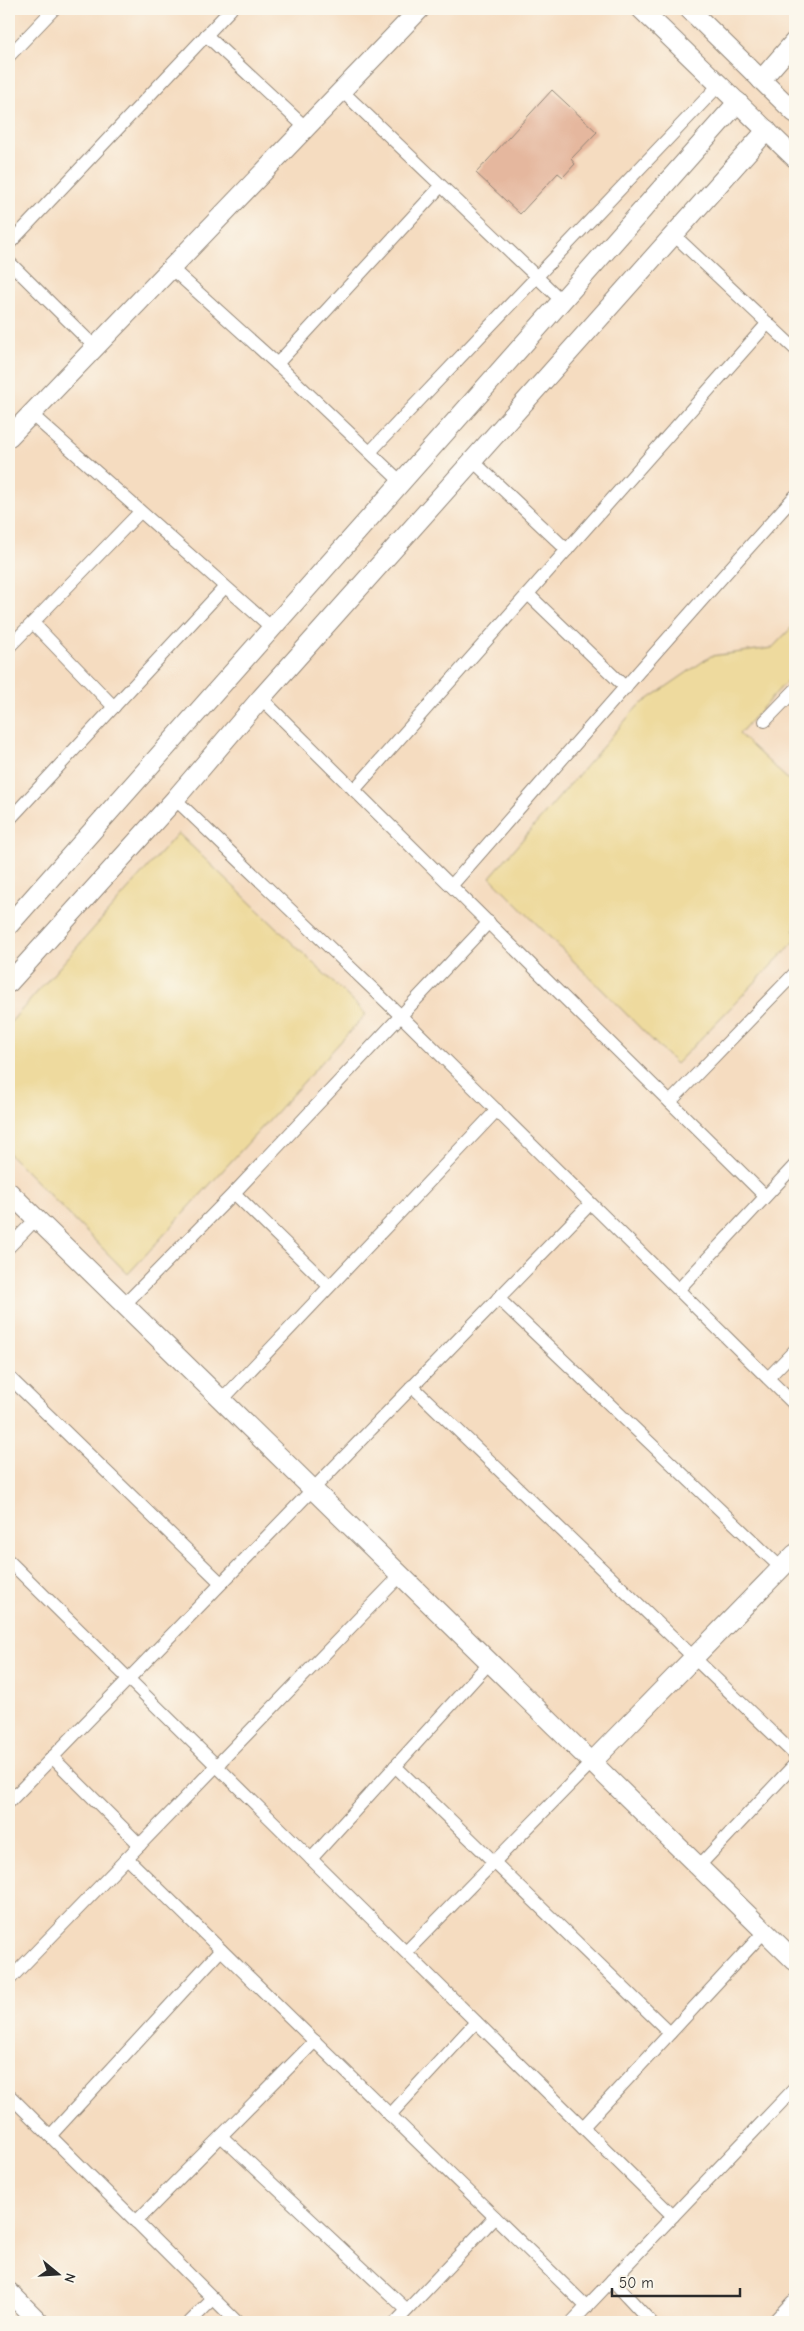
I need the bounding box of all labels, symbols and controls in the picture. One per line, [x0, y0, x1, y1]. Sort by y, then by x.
north arrow [32, 2248, 82, 2298]
scale bar [612, 2266, 739, 2298]
text: N [60, 2271, 79, 2285]
text: 50 m [619, 2274, 654, 2292]

